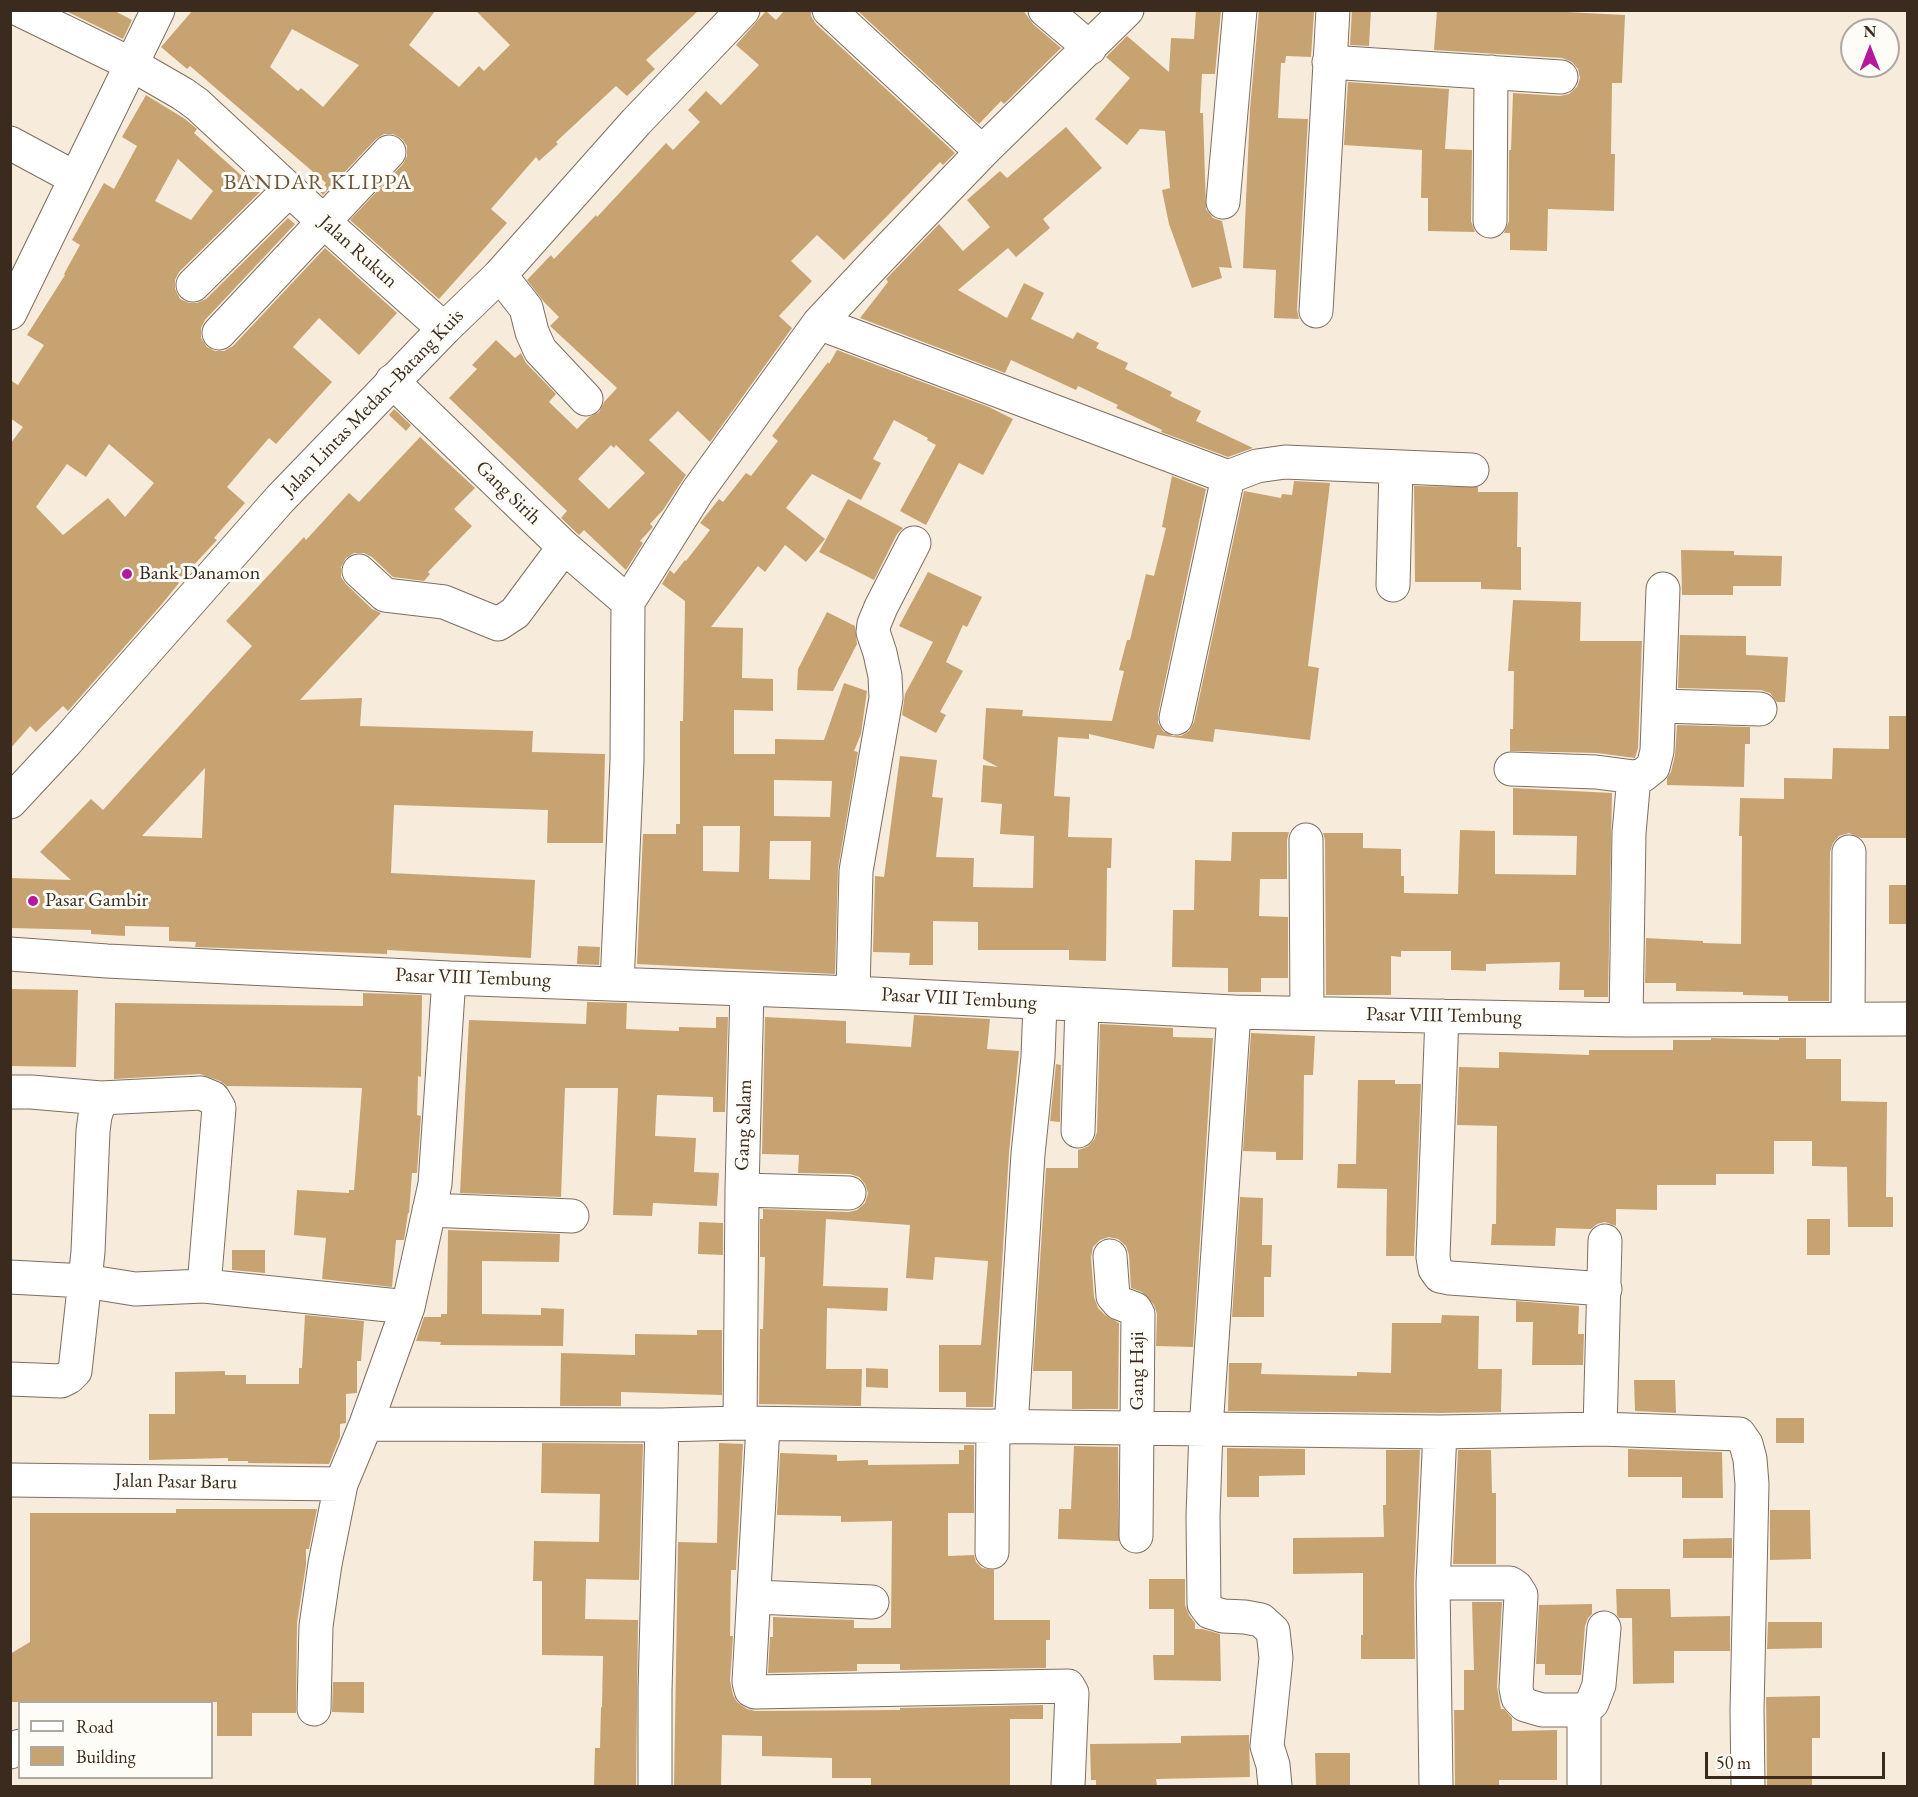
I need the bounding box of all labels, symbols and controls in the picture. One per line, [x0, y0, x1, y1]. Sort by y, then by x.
north arrow [1840, 18, 1900, 78]
text: N [1864, 21, 1876, 42]
district label: BANDAR KLIPPA [223, 170, 413, 196]
street label: Jalan Rukun [314, 210, 402, 294]
street label: Jalan Lintas Medan–Batang Kuis [277, 304, 469, 502]
street label: Gang Sirih [470, 456, 546, 530]
place label: Bank Danamon [139, 562, 260, 586]
marker: Bank Danamon [120, 567, 134, 581]
place label: Pasar Gambir [45, 889, 148, 913]
marker: Pasar Gambir [26, 894, 40, 908]
street label: Pasar VIII Tembung [395, 963, 551, 993]
street label: Pasar VIII Tembung [881, 983, 1037, 1015]
street label: Pasar VIII Tembung [1366, 1003, 1522, 1029]
street label: Gang Salam [730, 1079, 758, 1171]
street label: Gang Haji [1126, 1331, 1150, 1411]
street label: Jalan Pasar Baru [115, 1469, 237, 1495]
legend [18, 1701, 213, 1779]
text: Road [76, 1715, 114, 1738]
scale bar [1708, 1740, 1888, 1778]
text: Building [76, 1745, 136, 1768]
text: 50 m [1716, 1751, 1751, 1774]

